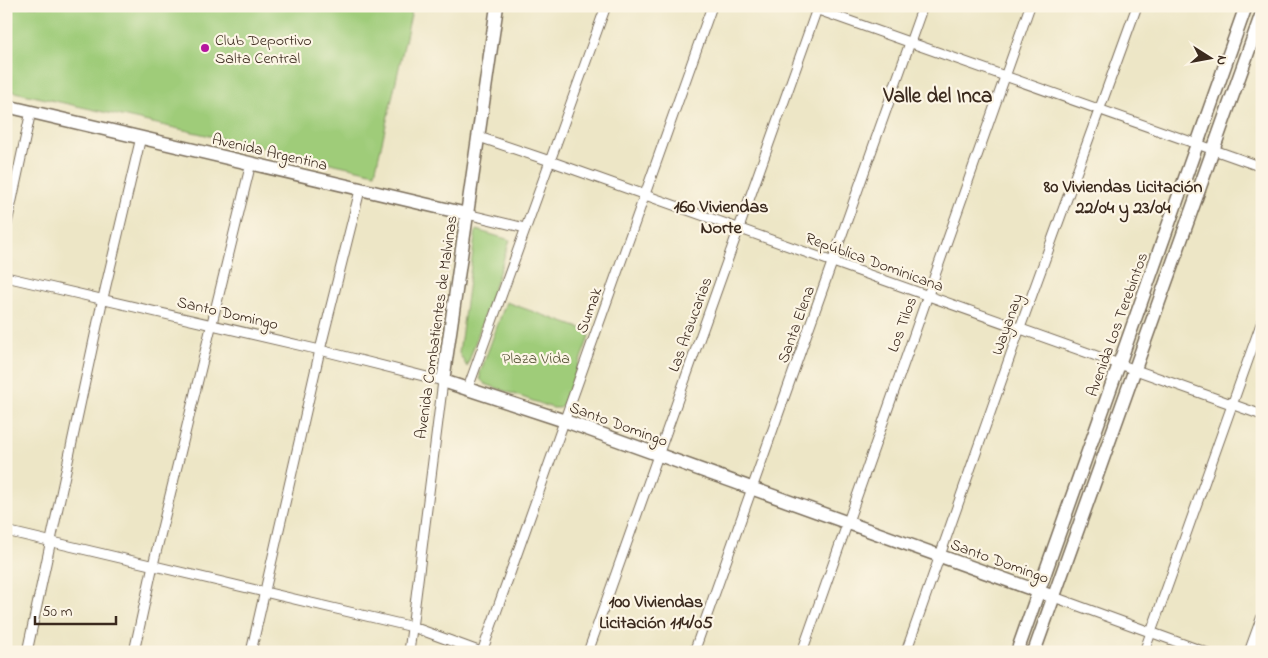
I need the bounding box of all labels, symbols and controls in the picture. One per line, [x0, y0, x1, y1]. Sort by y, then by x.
place label: Club Deportivo Salta Central [215, 29, 312, 71]
north arrow [1186, 32, 1236, 82]
marker: Club Deportivo Salta Central [199, 42, 211, 54]
text: N [1210, 54, 1232, 67]
district label: Valle del Inca [883, 82, 992, 112]
street label: Avenida Argentina [209, 128, 330, 178]
district label: 80 Viviendas Licitación 22/04 y 23/04 [1043, 175, 1202, 223]
district label: 160 Viviendas Norte [674, 195, 768, 242]
street label: Avenida Combatientes de Malvinas [409, 214, 465, 441]
street label: República Dominicana [802, 227, 947, 299]
street label: Avenida Los Terebintos [1081, 249, 1155, 400]
street label: Las Araucarias [663, 274, 719, 376]
street label: Sumak [570, 283, 610, 337]
street label: Santa Elena [772, 283, 822, 367]
street label: Wayanay [986, 290, 1030, 359]
street label: Santo Domingo [175, 291, 281, 337]
street label: Los Tilos [882, 294, 924, 356]
park label: Plaza Vida [502, 347, 570, 371]
street label: Santo Domingo [566, 396, 671, 454]
street label: Santo Domingo [947, 533, 1052, 591]
district label: 100 Viviendas Licitación 114/05 [599, 590, 713, 637]
scale bar [35, 593, 116, 625]
text: 50 m [42, 601, 73, 623]

